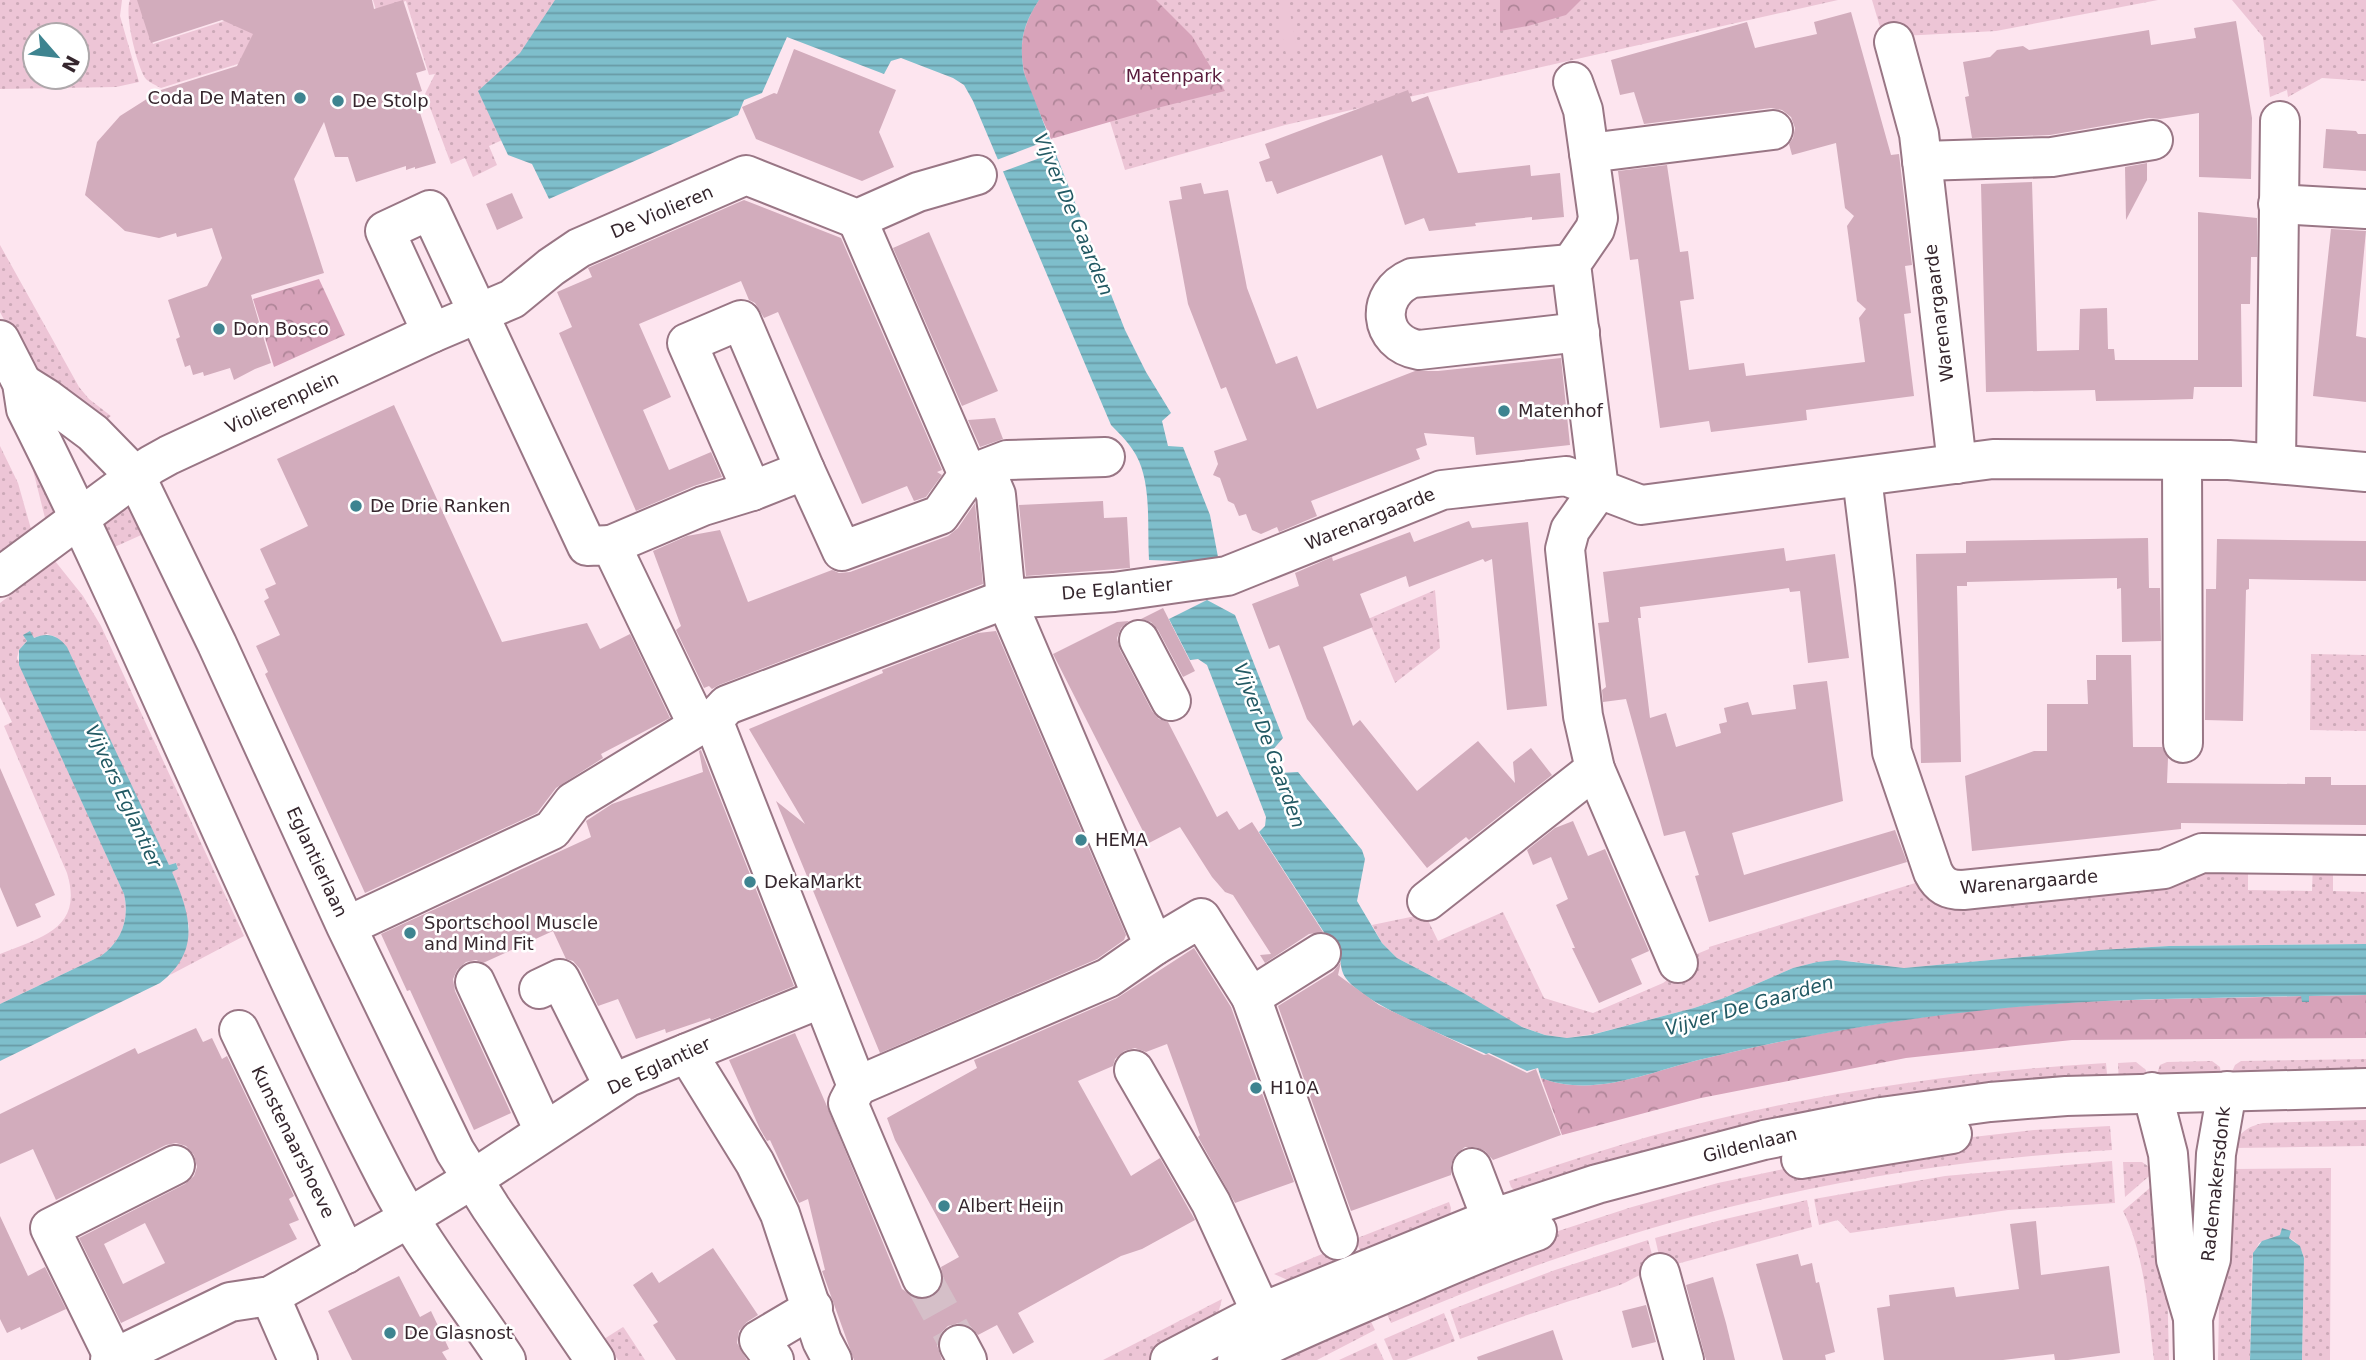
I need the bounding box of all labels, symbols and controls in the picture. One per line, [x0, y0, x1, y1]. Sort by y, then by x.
north arrow [21, 21, 91, 91]
text: N [58, 52, 84, 76]
park label: Matenpark [1126, 65, 1223, 86]
place label: Coda De Maten [147, 87, 286, 108]
marker: Coda De Maten [292, 90, 308, 106]
place label: De Stolp [352, 90, 429, 111]
marker: De Stolp [330, 93, 346, 109]
water label: Vijver De Gaarden [1030, 129, 1118, 299]
street label: De Violieren [607, 181, 716, 243]
street label: Warenargaarde [1920, 243, 1957, 383]
place label: Don Bosco [233, 318, 329, 339]
marker: Don Bosco [211, 321, 227, 337]
street label: Violierenplein [222, 367, 342, 438]
place label: Matenhof [1518, 400, 1604, 421]
marker: Matenhof [1496, 403, 1512, 419]
street label: Warenargaarde [1302, 483, 1438, 554]
place label: De Drie Ranken [370, 495, 511, 516]
marker: De Drie Ranken [348, 498, 364, 514]
street label: De Eglantier [1061, 573, 1174, 604]
water label: Vijver De Gaarden [1230, 659, 1310, 831]
water label: Vijvers Eglantier [81, 721, 167, 872]
street label: Eglantierlaan [283, 803, 352, 920]
place label: HEMA [1095, 829, 1148, 850]
marker: HEMA [1073, 832, 1089, 848]
street label: Warenargaarde [1959, 865, 2099, 898]
place label: DekaMarkt [764, 871, 862, 892]
marker: DekaMarkt [742, 874, 758, 890]
place label: Sportschool Muscle and Mind Fit [424, 912, 598, 954]
marker: Sportschool Muscle and Mind Fit [402, 925, 418, 941]
water label: Vijver De Gaarden [1662, 970, 1836, 1040]
street label: De Eglantier [604, 1032, 714, 1099]
street label: Kunstenaarshoeve [247, 1062, 339, 1221]
place label: H10A [1270, 1077, 1319, 1098]
marker: H10A [1248, 1080, 1264, 1096]
street label: Rademakersdonk [2197, 1105, 2234, 1263]
street label: Gildenlaan [1701, 1123, 1799, 1166]
place label: Albert Heijn [958, 1195, 1064, 1216]
marker: Albert Heijn [936, 1198, 952, 1214]
place label: De Glasnost [404, 1322, 513, 1343]
marker: De Glasnost [382, 1325, 398, 1341]

